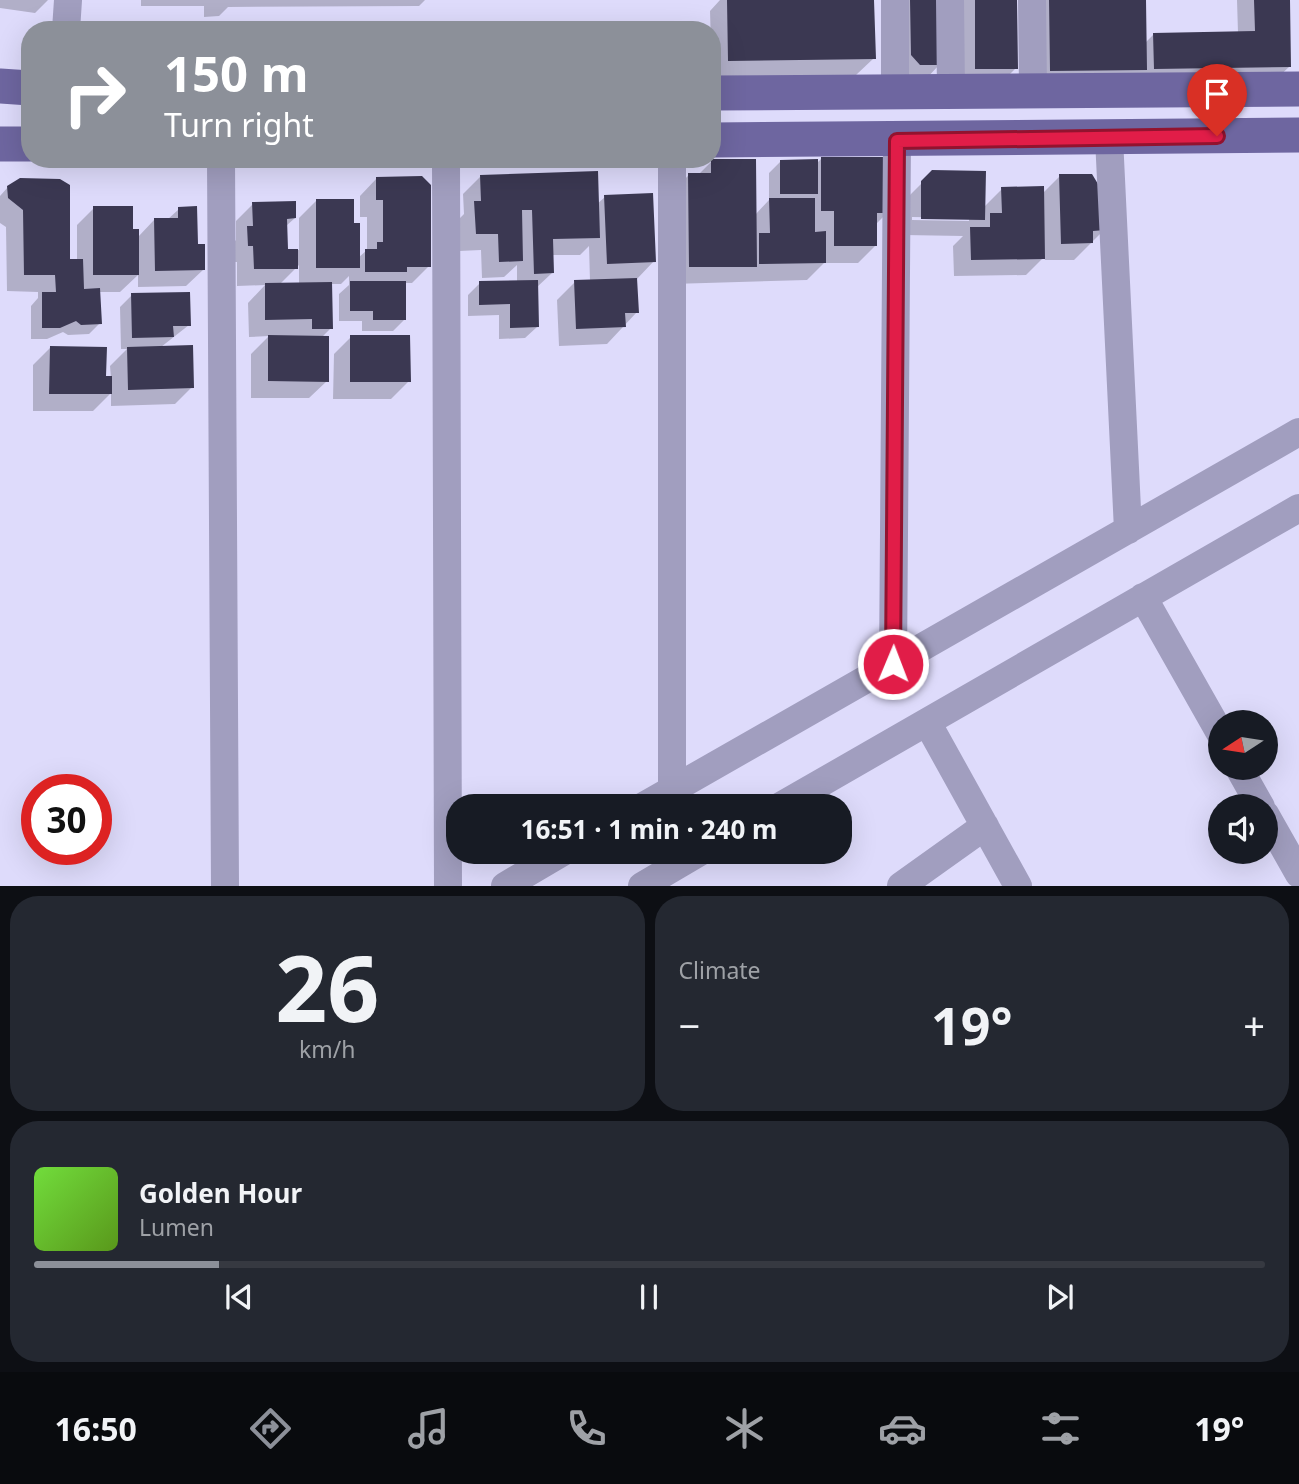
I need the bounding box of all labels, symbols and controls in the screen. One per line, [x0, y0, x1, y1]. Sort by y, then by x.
text: 150 m [164, 40, 309, 106]
icon: right [49, 49, 140, 140]
pin [1187, 64, 1247, 136]
icon: arrive [1198, 75, 1236, 113]
text: Turn right [164, 103, 314, 146]
position arrow [856, 627, 930, 701]
north arrow [1208, 710, 1278, 780]
map controls [1208, 710, 1278, 864]
speed limit sign: 30 [21, 774, 112, 865]
button: sound [1208, 794, 1278, 864]
text: 16:51 · 1 min · 240 m [521, 811, 777, 847]
text: 26 [275, 925, 379, 1049]
text: Climate [679, 954, 761, 986]
text: 19° [931, 989, 1013, 1060]
text: − [679, 999, 700, 1051]
text: + [1243, 999, 1265, 1051]
text: km/h [299, 1033, 356, 1065]
text: Golden Hour [139, 1175, 302, 1211]
text: Lumen [139, 1211, 214, 1243]
icon: previous [220, 1278, 258, 1316]
icon: pause [630, 1278, 668, 1316]
icon: next [1041, 1278, 1079, 1316]
icon: directions [246, 1404, 295, 1453]
icon: music [404, 1404, 453, 1453]
icon: phone [562, 1404, 611, 1453]
icon: climate [720, 1404, 769, 1453]
icon: car [878, 1404, 927, 1453]
icon: filters [1036, 1404, 1085, 1453]
text: 16:50 [55, 1407, 137, 1450]
text: 19° [1194, 1407, 1244, 1450]

